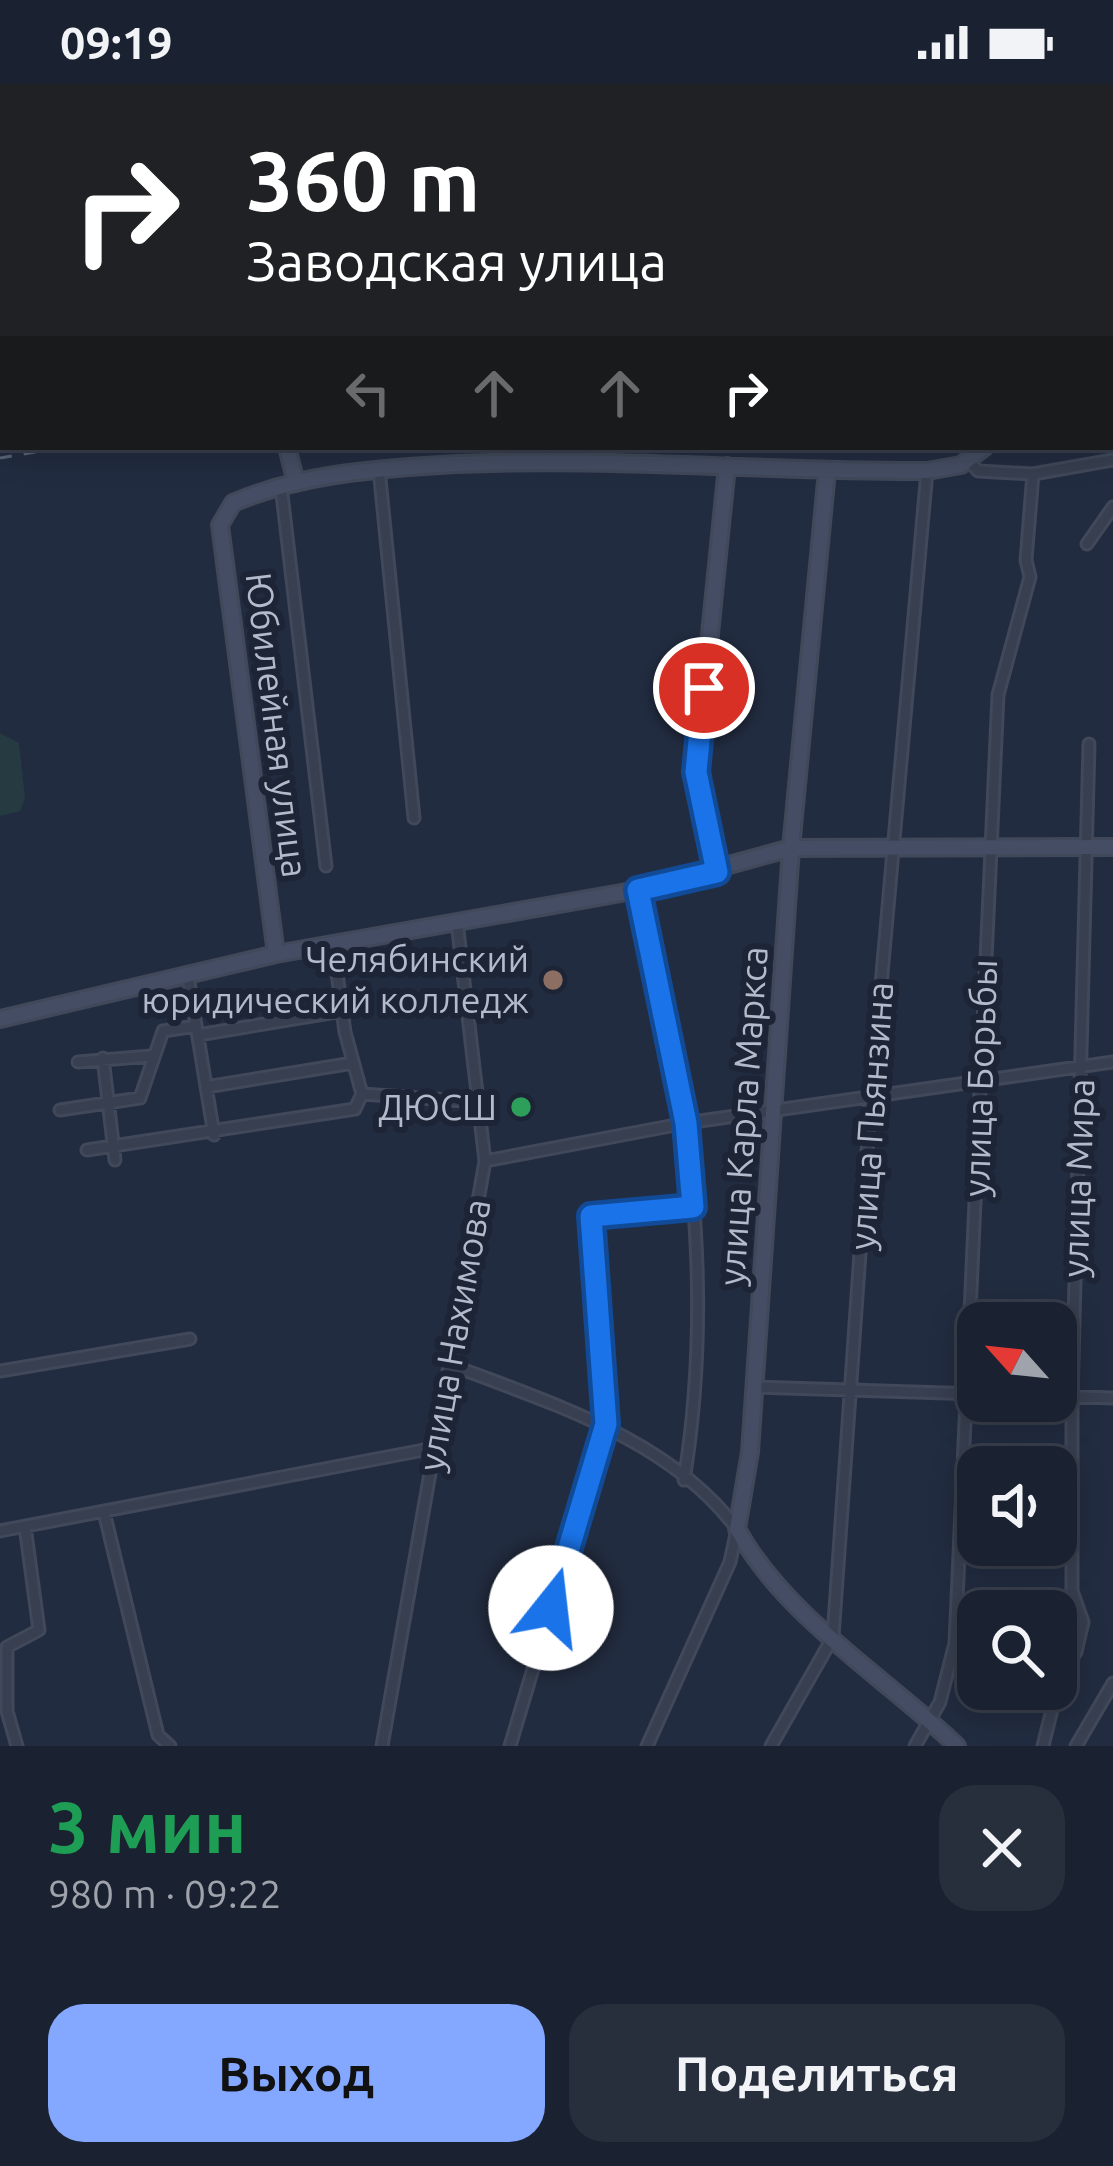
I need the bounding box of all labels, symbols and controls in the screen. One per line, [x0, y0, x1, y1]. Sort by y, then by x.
text: 09:19 [60, 17, 173, 68]
icon: right [48, 132, 204, 288]
text: 360 m [246, 133, 480, 227]
text: Заводская улица [246, 231, 667, 291]
icon: left [335, 360, 401, 426]
icon: ahead [461, 360, 527, 426]
icon: ahead [587, 360, 653, 426]
icon: right [713, 360, 779, 426]
street label: Юбилейная улица [238, 570, 317, 880]
pin [653, 637, 755, 739]
icon: arrive [671, 655, 737, 721]
place label: Челябинский юридический колледж [141, 938, 529, 1020]
street label: улица Карла Маркса [710, 945, 775, 1287]
street label: улица Борьбы [955, 959, 1004, 1197]
marker: Челябинский юридический колледж [540, 967, 566, 993]
street label: улица Пьянзина [841, 980, 900, 1251]
street label: улица Мира [1054, 1078, 1101, 1278]
place label: ДЮСШ [378, 1086, 497, 1127]
marker: ДЮСШ [508, 1094, 534, 1120]
street label: улица Нахимова [409, 1196, 498, 1474]
north arrow [957, 1302, 1077, 1422]
map controls [957, 1302, 1077, 1710]
button: sound [957, 1446, 1077, 1566]
position arrow [488, 1545, 614, 1671]
button: search [957, 1590, 1077, 1710]
button: close [939, 1785, 1065, 1911]
text: 3 мин [48, 1786, 247, 1867]
text: 980 m · 09:22 [48, 1872, 282, 1915]
button: Выход [48, 2004, 545, 2142]
button: Поделиться [569, 2004, 1065, 2142]

